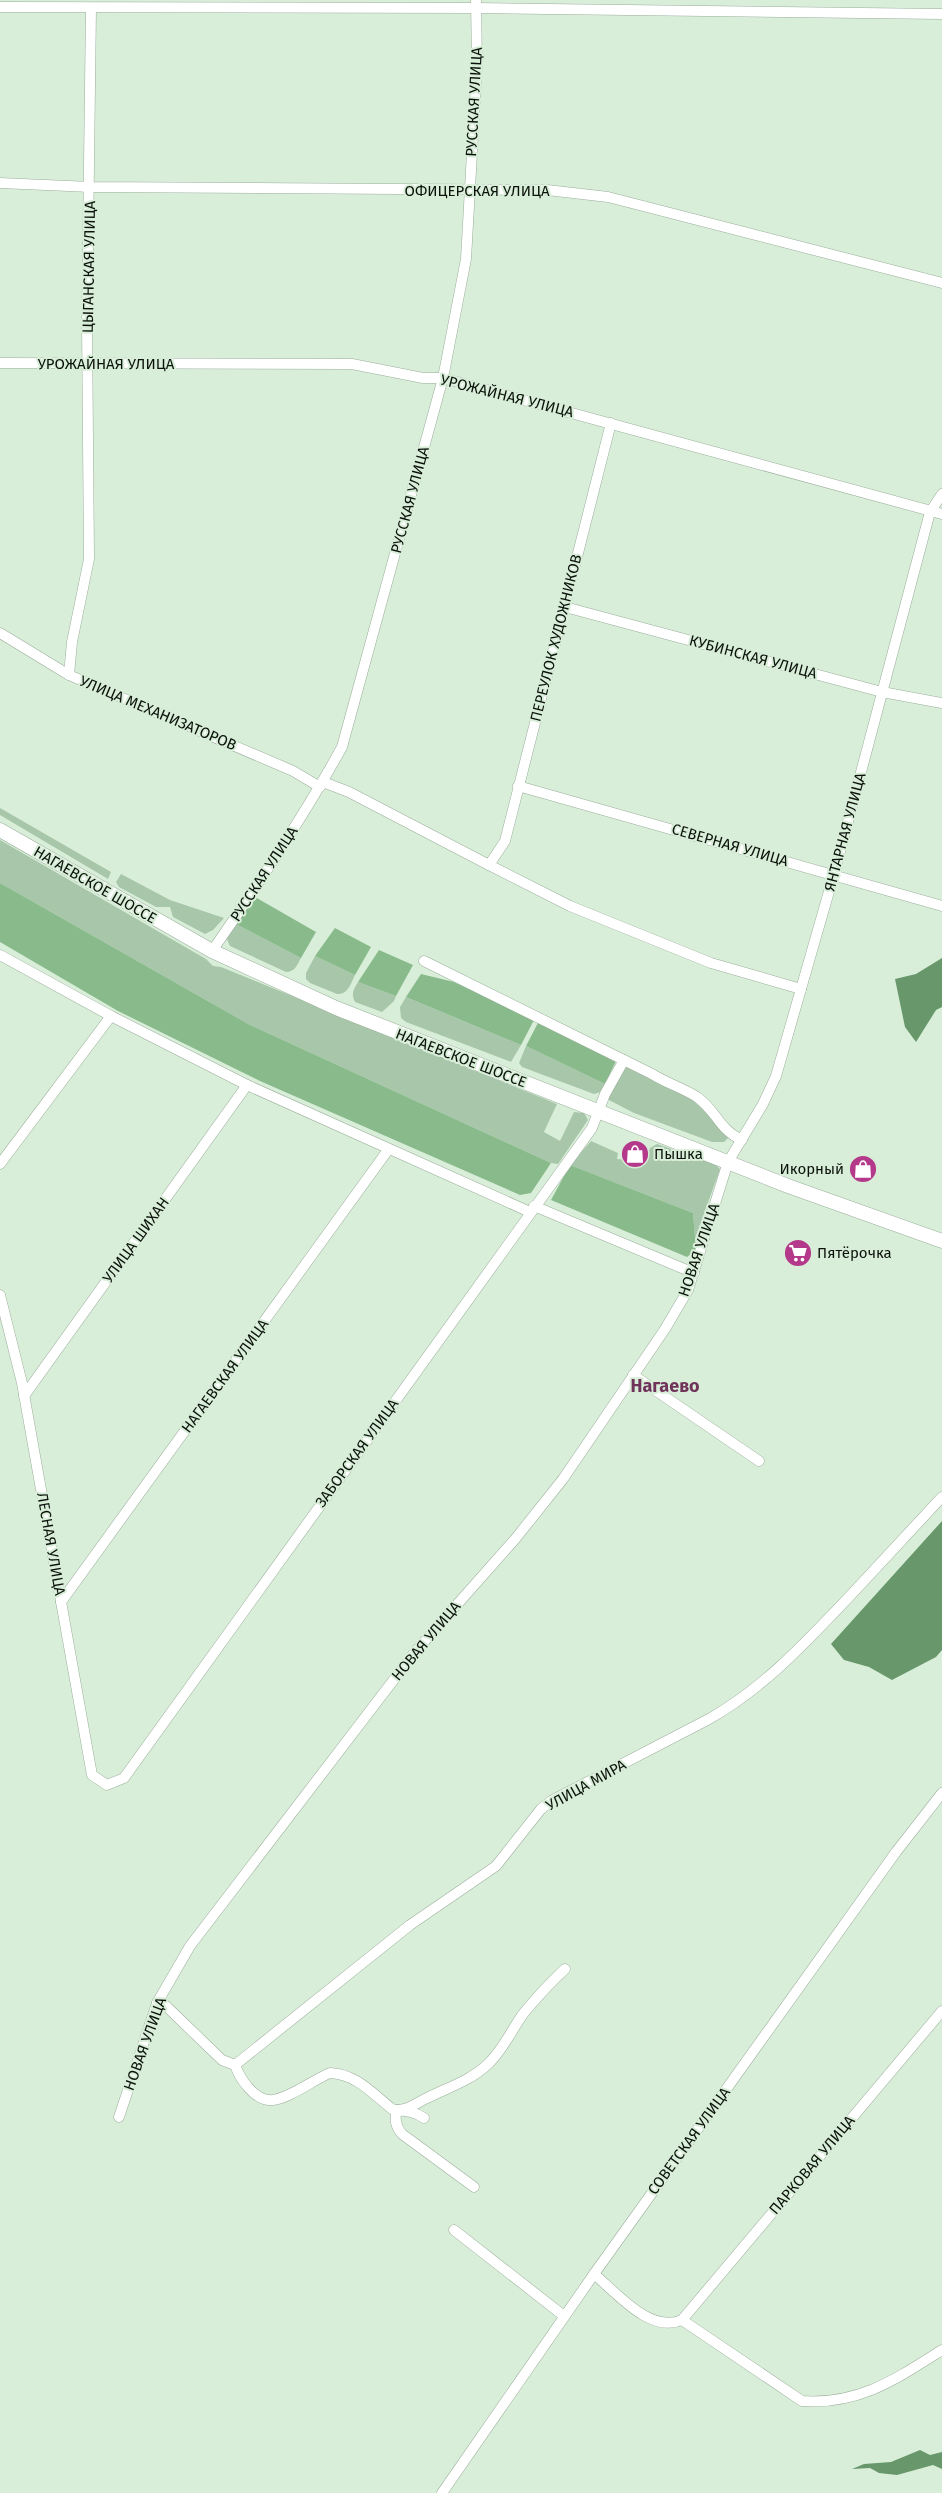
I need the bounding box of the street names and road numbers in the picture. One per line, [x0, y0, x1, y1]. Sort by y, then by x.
street label: РУССКАЯ УЛИЦА [462, 46, 486, 157]
street label: ОФИЦЕРСКАЯ УЛИЦА [405, 182, 550, 200]
street label: ЦЫГАНСКАЯ УЛИЦА [79, 200, 99, 333]
street label: УРОЖАЙНАЯ УЛИЦА [38, 355, 175, 373]
street label: УРОЖАЙНАЯ УЛИЦА [439, 371, 576, 421]
street label: РУССКАЯ УЛИЦА [387, 444, 433, 555]
street label: ПЕРЕУЛОК ХУДОЖНИКОВ [526, 552, 586, 724]
street label: КУБИНСКАЯ УЛИЦА [687, 631, 819, 683]
street label: УЛИЦА МЕХАНИЗАТОРОВ [77, 672, 239, 754]
street label: ЯНТАРНАЯ УЛИЦА [821, 770, 870, 893]
street label: СЕВЕРНАЯ УЛИЦА [670, 820, 791, 870]
street label: РУССКАЯ УЛИЦА [227, 823, 302, 925]
street label: НАГАЕВСКОЕ ШОССЕ [30, 842, 160, 928]
street label: НАГАЕВСКОЕ ШОССЕ [393, 1025, 529, 1091]
street label: УЛИЦА ШИХАН [99, 1194, 173, 1286]
street label: НОВАЯ УЛИЦА [675, 1200, 724, 1299]
street label: НАГАЕВСКАЯ УЛИЦА [178, 1315, 272, 1436]
street label: ЗАБОРСКАЯ УЛИЦА [312, 1395, 403, 1511]
street label: ЛЕСНАЯ УЛИЦА [33, 1491, 69, 1597]
street label: НОВАЯ УЛИЦА [388, 1597, 465, 1684]
street label: УЛИЦА МИРА [543, 1755, 630, 1814]
street label: НОВАЯ УЛИЦА [120, 1995, 170, 2093]
street label: СОВЕТСКАЯ УЛИЦА [644, 2084, 734, 2198]
street label: ПАРКОВАЯ УЛИЦА [765, 2112, 859, 2218]

